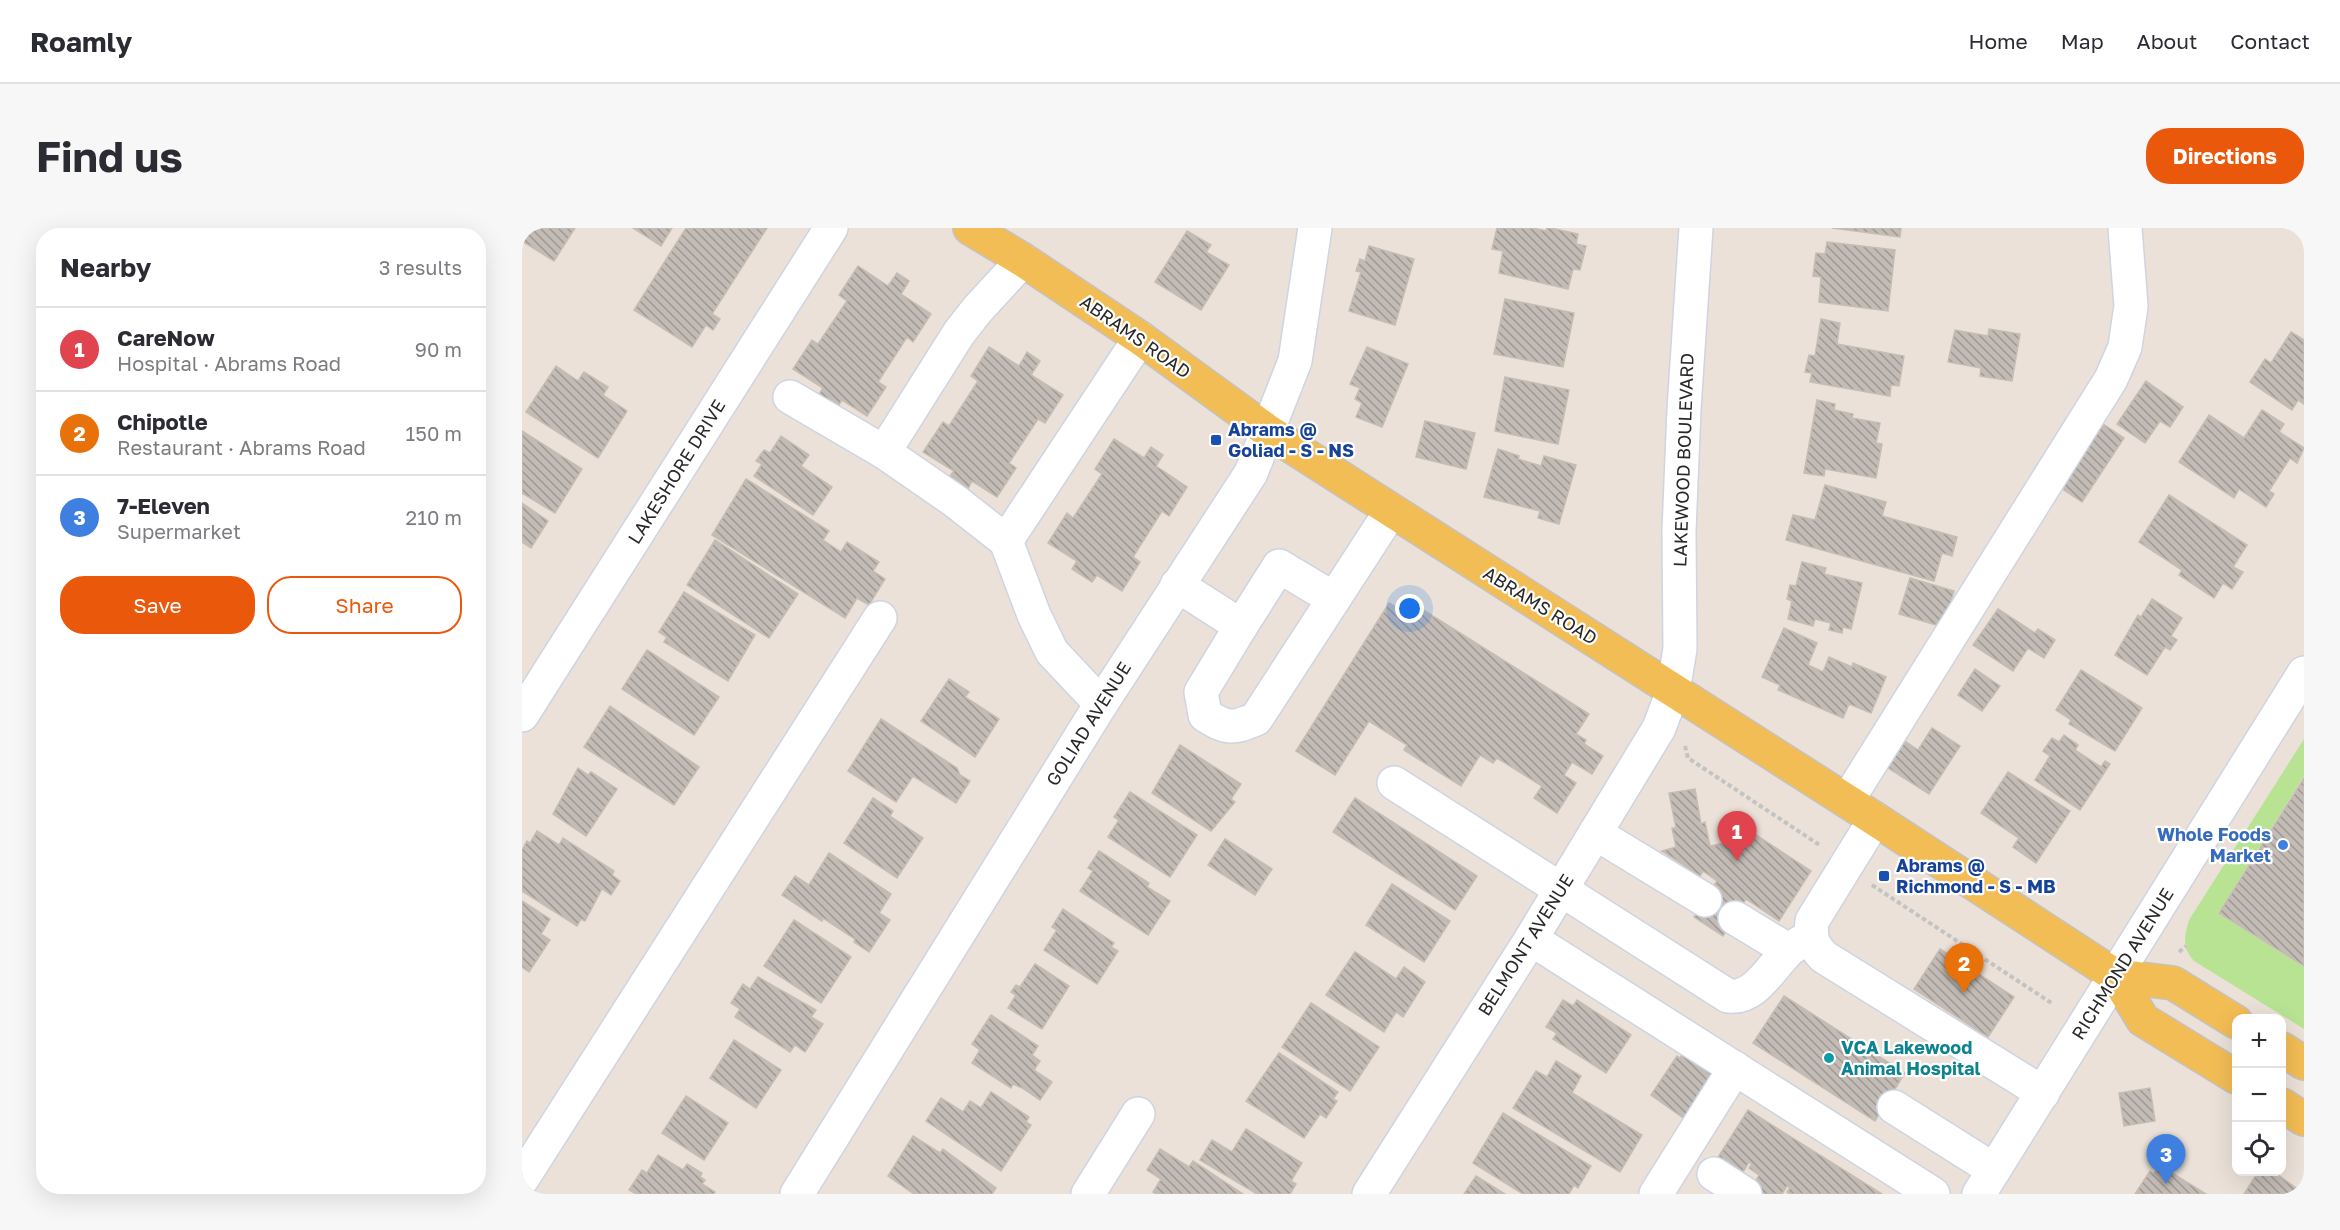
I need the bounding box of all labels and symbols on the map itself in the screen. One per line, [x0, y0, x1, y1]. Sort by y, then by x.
street label: ABRAMS ROAD [1076, 290, 1195, 382]
street label: LAKEWOOD BOULEVARD [1668, 352, 1698, 567]
street label: LAKESHORE DRIVE [623, 395, 729, 548]
place label: Abrams @ Goliad - S - NS [1228, 418, 1354, 461]
marker: Abrams @ Goliad - S - NS [1209, 433, 1223, 447]
street label: ABRAMS ROAD [1480, 561, 1601, 649]
your location [1395, 594, 1424, 623]
street label: GOLIAD AVENUE [1041, 657, 1135, 790]
pin: 1 [1718, 812, 1756, 861]
place label: Whole Foods Market [2157, 823, 2271, 866]
marker: Whole Foods Market [2276, 838, 2290, 852]
place label: Abrams @ Richmond - S - MB [1896, 854, 2056, 897]
marker: Abrams @ Richmond - S - MB [1877, 869, 1891, 883]
street label: BELMONT AVENUE [1473, 870, 1578, 1019]
street label: RICHMOND AVENUE [2067, 884, 2178, 1043]
pin: 2 [1944, 944, 1984, 993]
place label: VCA Lakewood Animal Hospital [1841, 1036, 1981, 1079]
marker: VCA Lakewood Animal Hospital [1822, 1051, 1836, 1065]
pin: 3 [2146, 1134, 2186, 1184]

